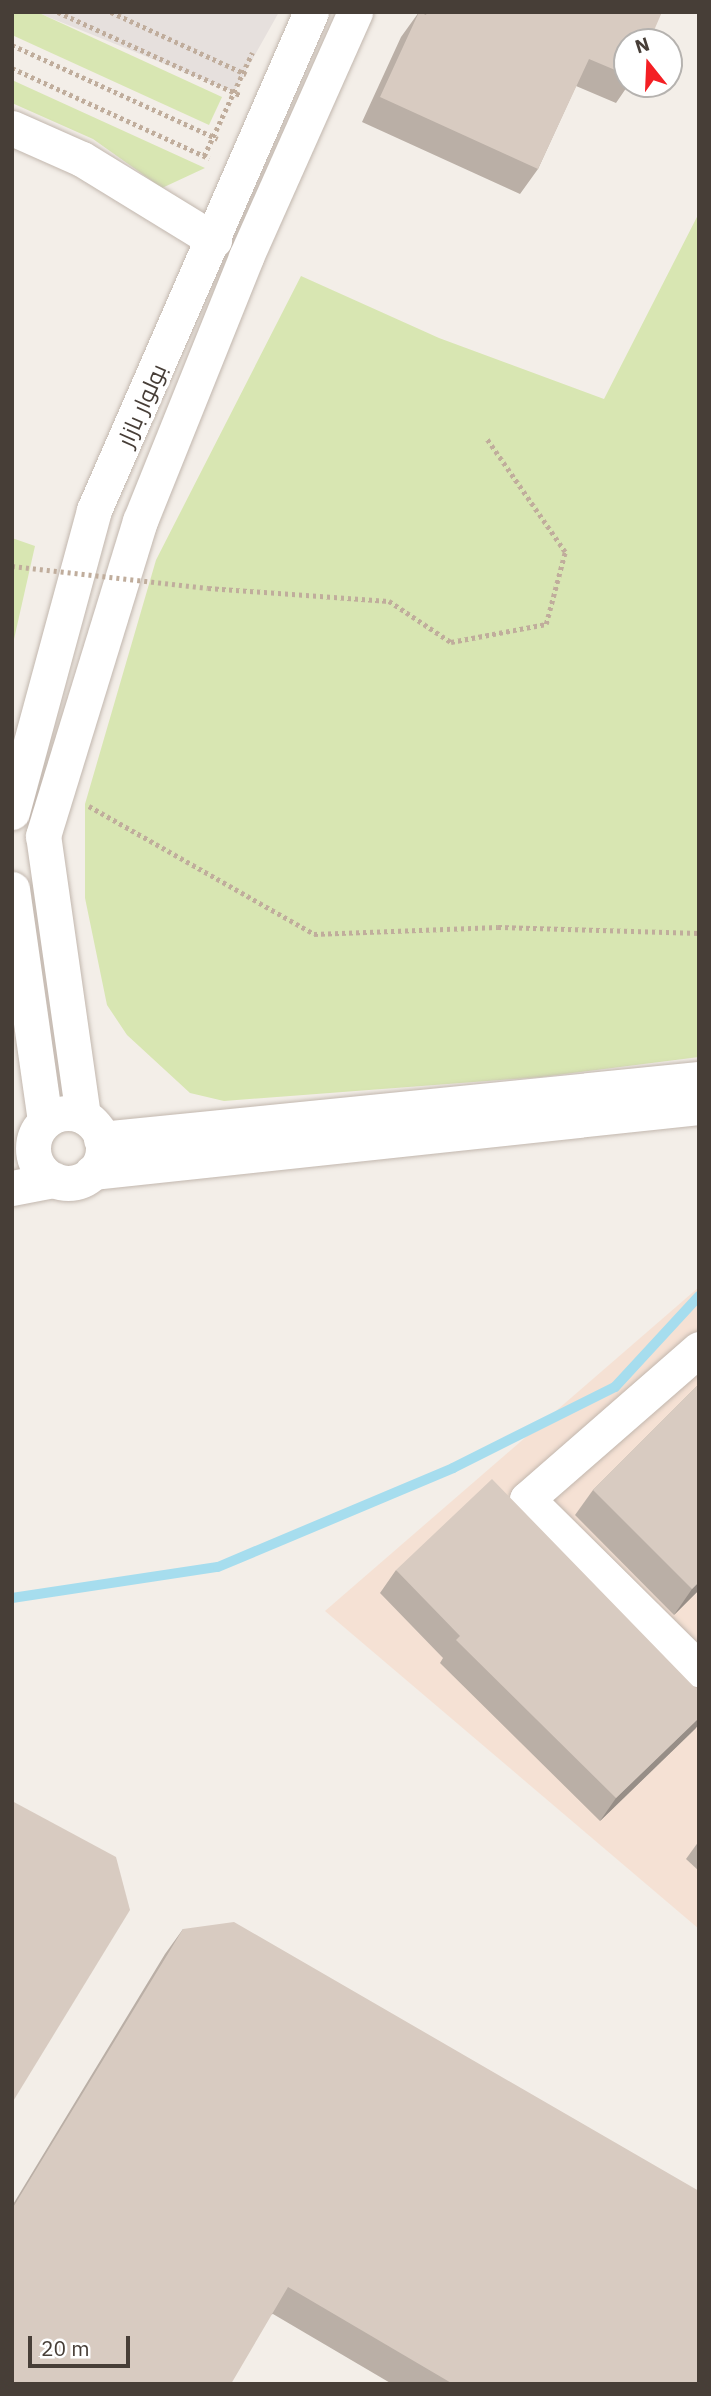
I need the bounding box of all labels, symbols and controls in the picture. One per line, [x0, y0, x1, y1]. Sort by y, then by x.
north arrow [613, 28, 683, 98]
text: N [632, 31, 652, 58]
street label: بولوار بازار [111, 359, 171, 451]
scale bar [32, 2322, 133, 2366]
text: 20 m [41, 2334, 90, 2362]

